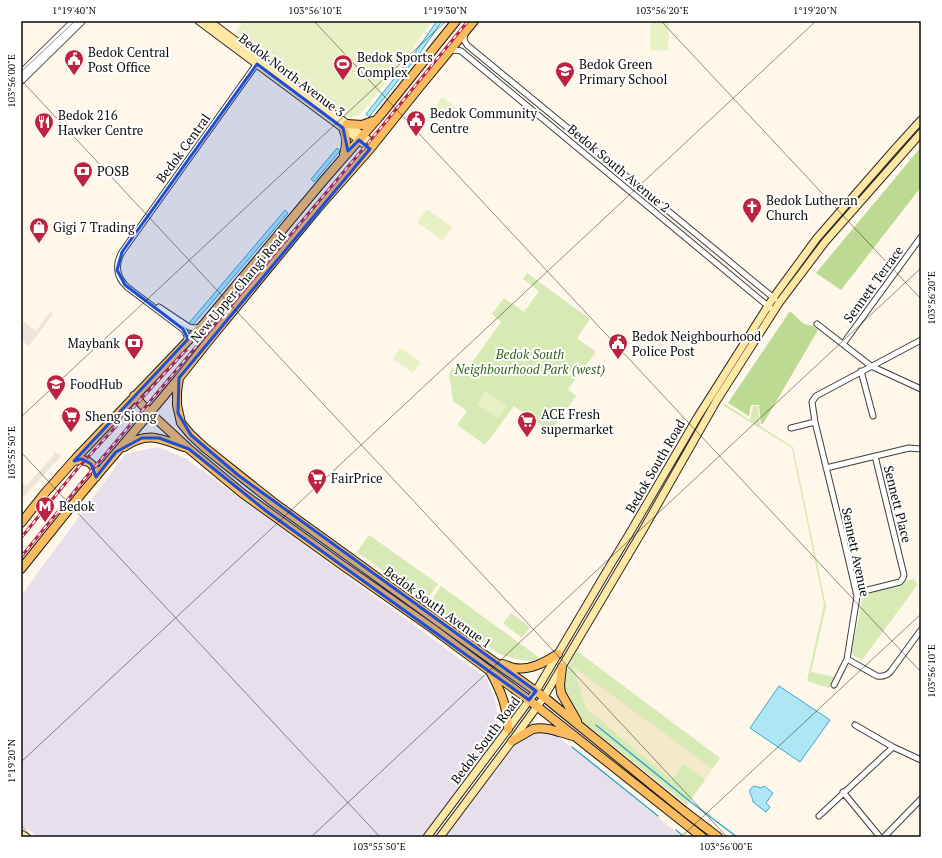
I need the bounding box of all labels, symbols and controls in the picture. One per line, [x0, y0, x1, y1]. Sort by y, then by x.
text: 1°19'40"N [52, 4, 97, 17]
text: 103°56'10"E [288, 4, 342, 17]
text: 1°19'30"N [423, 4, 468, 17]
text: 103°56'20"E [635, 4, 689, 17]
text: 1°19'20"N [793, 4, 838, 17]
street label: Bedok North Avenue 3 [235, 29, 349, 121]
place label: Bedok Central Post Office [88, 43, 170, 76]
public building icon: Bedok Central Post Office [63, 48, 85, 76]
place label: Bedok Sports Complex [357, 48, 433, 81]
sports icon: Bedok Sports Complex [332, 53, 354, 81]
text: 103°56'00"E [5, 54, 18, 108]
place label: Bedok Green Primary School [579, 55, 667, 88]
school or university icon: Bedok Green Primary School [554, 60, 576, 88]
place label: Bedok Community Centre [430, 104, 537, 137]
place label: Bedok 216 Hawker Centre [58, 106, 143, 139]
public building icon: Bedok Community Centre [405, 109, 427, 137]
street label: Bedok Central [152, 110, 214, 186]
restaurant icon: Bedok 216 Hawker Centre [33, 111, 55, 139]
street label: Bedok South Avenue 2 [564, 120, 674, 216]
bank icon: POSB [72, 160, 94, 188]
place label: POSB [97, 162, 129, 180]
place label: Bedok Lutheran Church [766, 191, 858, 224]
church icon: Bedok Lutheran Church [741, 196, 763, 224]
shop icon: Gigi 7 Trading [28, 216, 50, 244]
place label: Gigi 7 Trading [53, 218, 135, 236]
street label: New Upper Changi Road [186, 228, 290, 346]
street label: Sennett Terrace [839, 242, 907, 326]
text: 103°56'20"E [925, 271, 938, 325]
place label: Bedok Neighbourhood Police Post [632, 327, 761, 360]
bank icon: Maybank [123, 332, 145, 360]
public building icon: Bedok Neighbourhood Police Post [607, 332, 629, 360]
place label: Maybank [68, 334, 120, 352]
park label: Bedok South Neighbourhood Park (west) [454, 345, 605, 378]
school or university icon: FoodHub [45, 373, 67, 401]
place label: FoodHub [70, 375, 123, 393]
supermarket icon: Sheng Siong [60, 405, 82, 433]
place label: ACE Fresh supermarket [541, 405, 614, 438]
place label: Sheng Siong [85, 407, 157, 425]
supermarket icon: ACE Fresh supermarket [516, 410, 538, 438]
street label: Bedok South Road [621, 416, 689, 516]
text: 103°55'50"E [5, 426, 18, 480]
street label: Sennett Place [880, 464, 916, 544]
supermarket icon: FairPrice [306, 467, 328, 495]
place label: FairPrice [331, 469, 383, 487]
metro station icon: Bedok [34, 495, 56, 523]
place label: Bedok [59, 497, 95, 515]
street label: Sennett Avenue [838, 506, 874, 598]
street label: Bedok South Avenue 1 [381, 562, 495, 652]
text: 103°56'10"E [925, 644, 938, 698]
street label: Bedok South Road [446, 693, 524, 787]
text: 1°19'20"N [5, 738, 18, 783]
text: 103°55'50"E [352, 840, 406, 853]
text: 103°56'00"E [699, 840, 753, 853]

